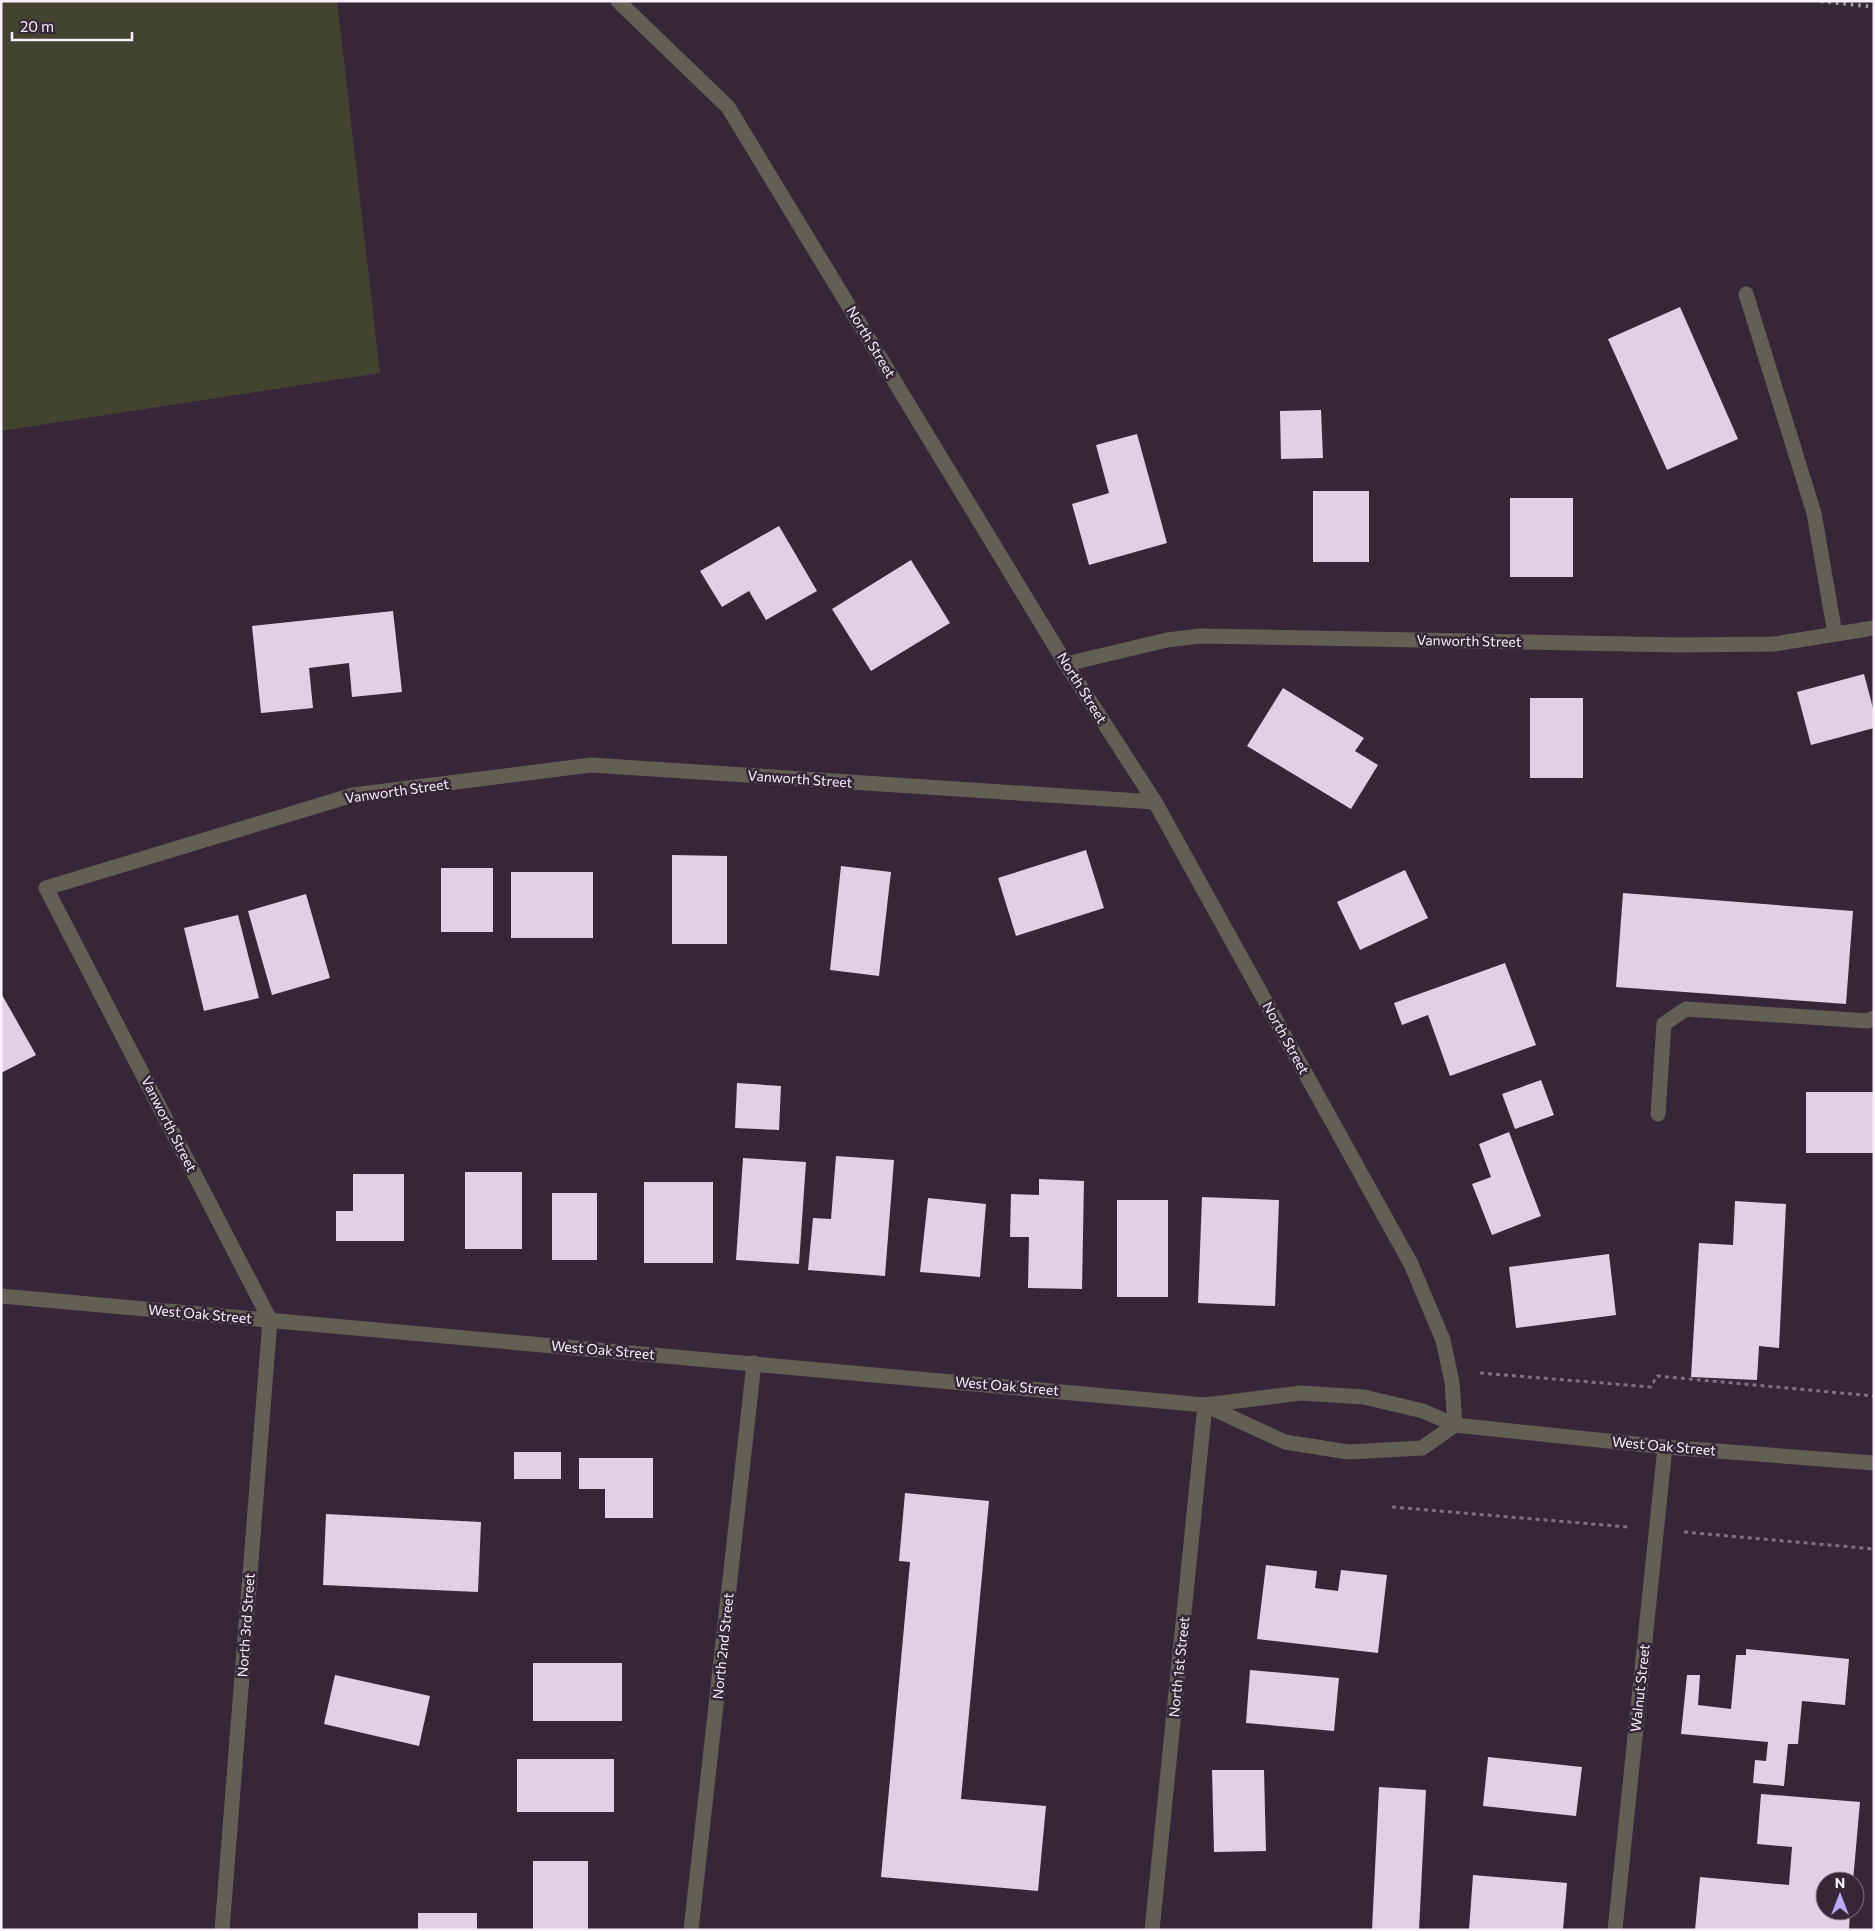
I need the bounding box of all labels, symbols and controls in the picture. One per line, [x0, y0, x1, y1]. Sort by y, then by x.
scale bar [12, 10, 132, 42]
text: 20 m [20, 17, 54, 35]
street label: North Street [843, 303, 900, 381]
street label: Vanworth Street [1416, 631, 1522, 650]
street label: North Street [1054, 649, 1111, 727]
street label: Vanworth Street [747, 766, 853, 791]
street label: Vanworth Street [344, 775, 450, 806]
street label: North Street [1259, 998, 1314, 1077]
street label: Vanworth Street [138, 1073, 201, 1175]
street label: West Oak Street [147, 1301, 253, 1327]
street label: West Oak Street [550, 1337, 656, 1363]
street label: West Oak Street [954, 1373, 1060, 1399]
street label: West Oak Street [1611, 1433, 1717, 1459]
street label: North 3rd Street [233, 1572, 258, 1678]
street label: North 2nd Street [708, 1592, 737, 1700]
street label: North 1st Street [1165, 1615, 1192, 1718]
street label: Walnut Street [1626, 1643, 1653, 1733]
north arrow [1815, 1871, 1865, 1921]
text: N [1835, 1874, 1845, 1891]

